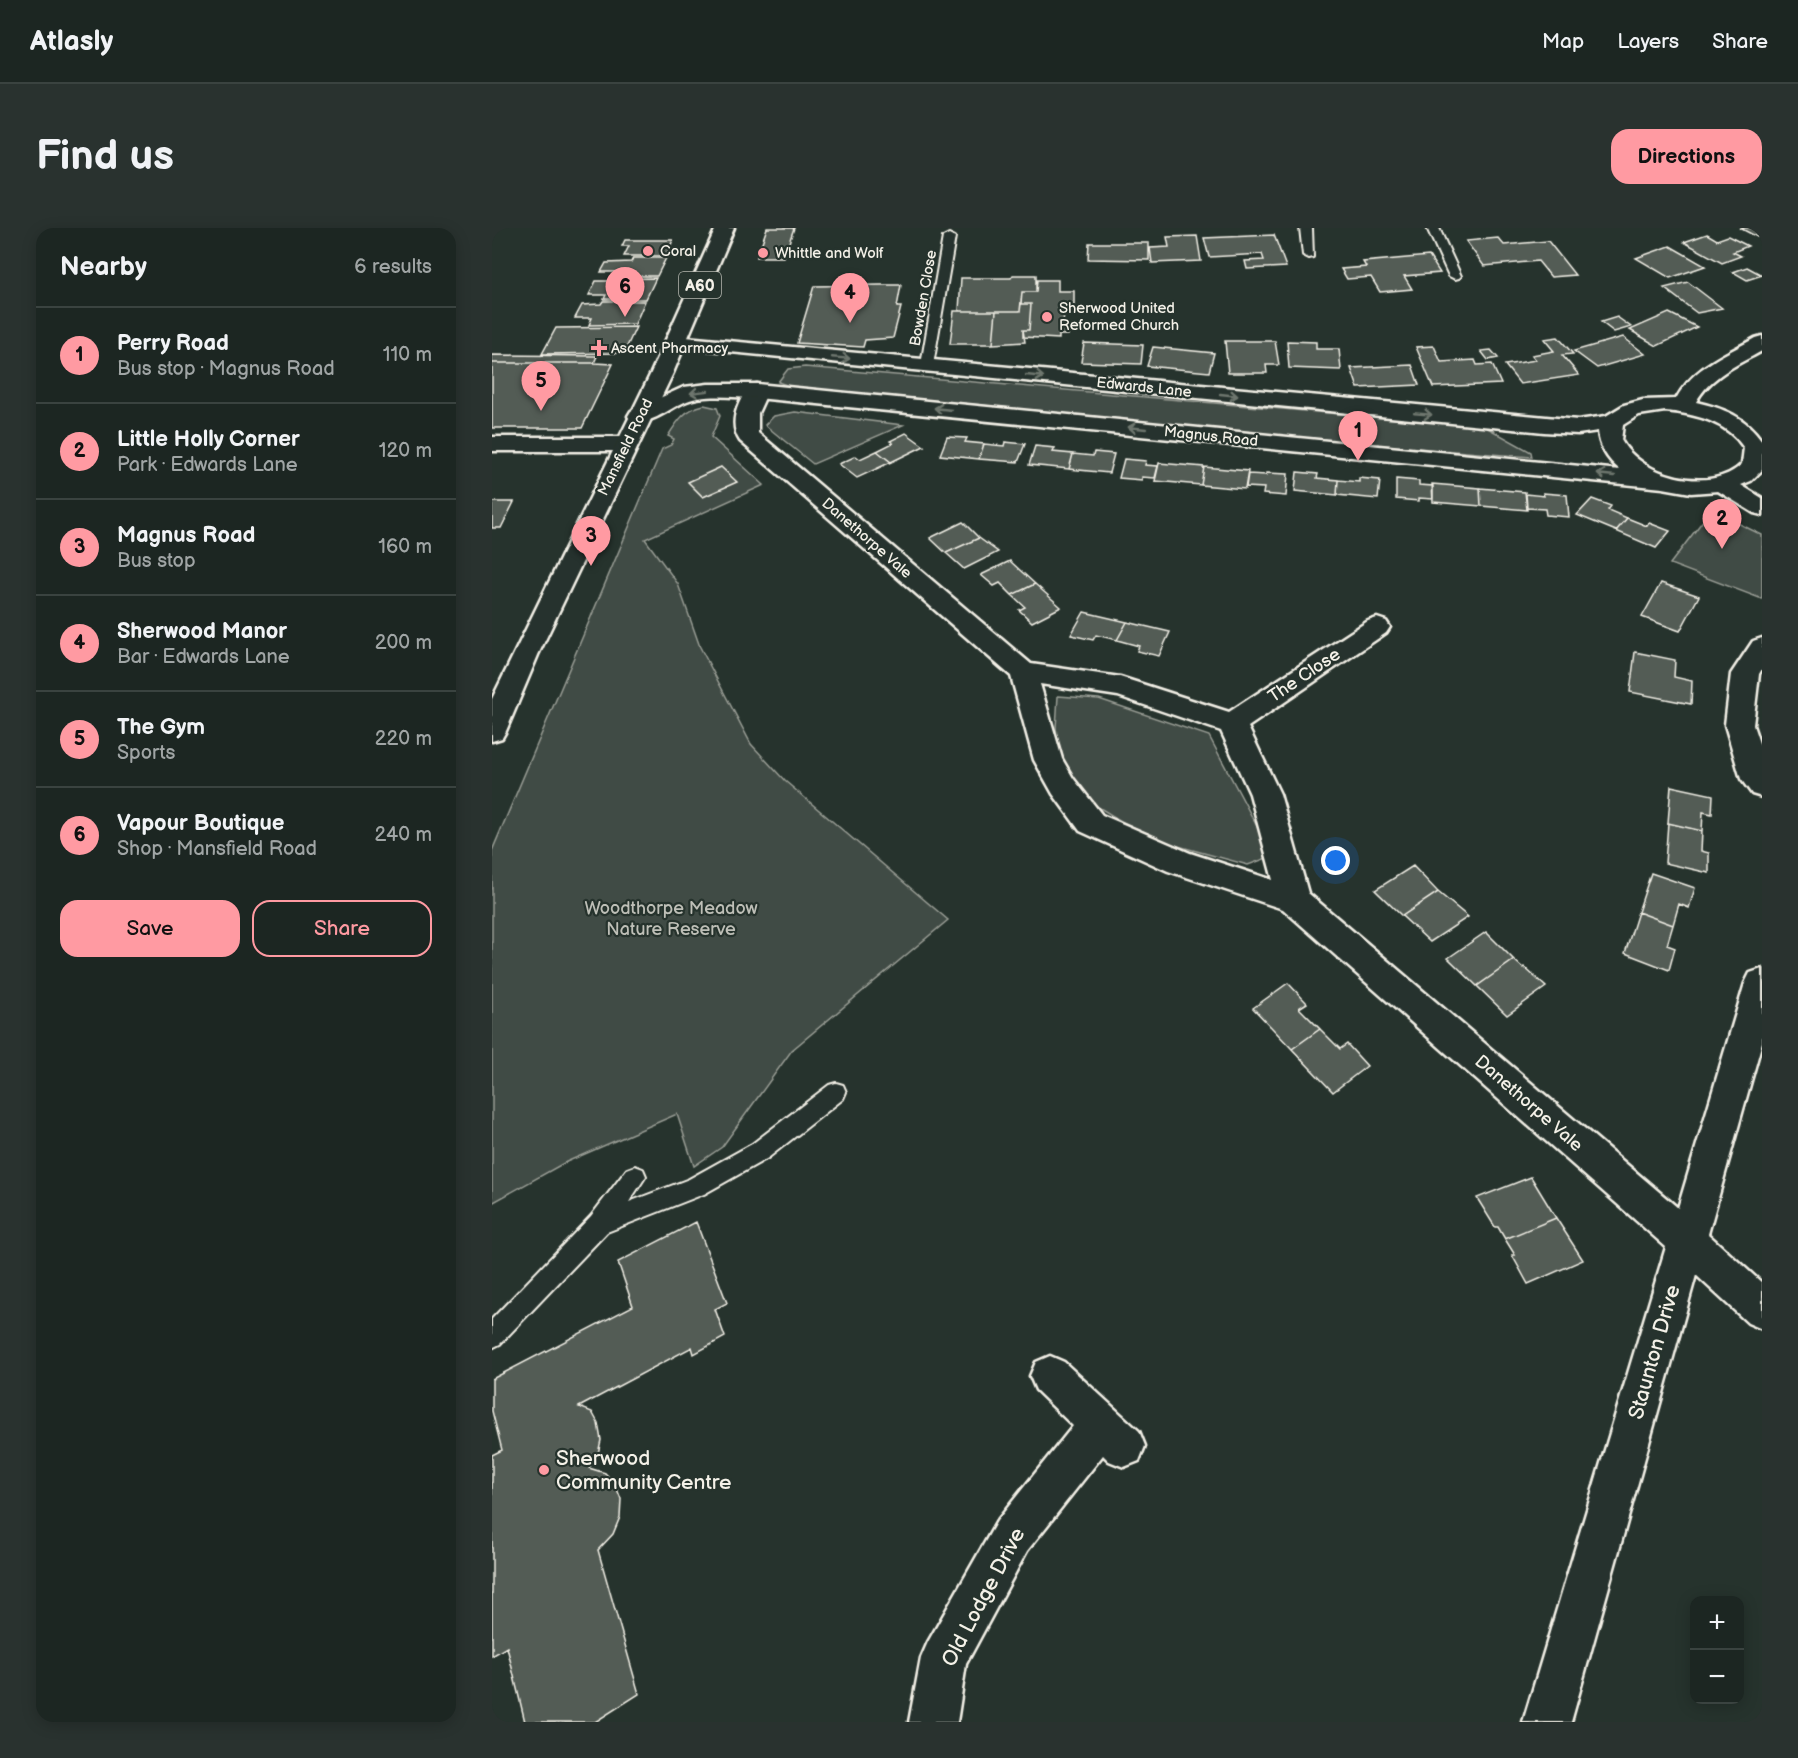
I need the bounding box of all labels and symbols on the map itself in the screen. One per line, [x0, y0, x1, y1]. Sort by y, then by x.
place label: Coral [660, 242, 696, 261]
marker: Coral [641, 244, 655, 258]
place label: Whittle and Wolf [775, 244, 884, 263]
marker: Whittle and Wolf [756, 246, 770, 260]
street label: Bowden Close [906, 248, 941, 348]
pin: 6 [606, 268, 644, 317]
road number: A60 [679, 272, 721, 298]
pin: 4 [830, 274, 870, 323]
place label: Sherwood United Reformed Church [1059, 299, 1179, 335]
marker: Sherwood United Reformed Church [1040, 310, 1054, 324]
place label: Ascent Pharmacy [611, 339, 728, 358]
marker: Ascent Pharmacy [592, 341, 606, 355]
one-way arrow [831, 353, 851, 364]
pin: 5 [521, 362, 560, 411]
one-way arrow [1025, 371, 1045, 382]
street label: Edwards Lane [1095, 373, 1193, 402]
one-way arrow [689, 387, 709, 398]
one-way arrow [1219, 390, 1239, 401]
street label: Mansfield Road [594, 396, 657, 499]
one-way arrow [933, 403, 953, 414]
one-way arrow [1413, 409, 1433, 420]
pin: 1 [1338, 412, 1378, 461]
one-way arrow [1127, 422, 1147, 433]
street label: Magnus Road [1163, 422, 1259, 451]
one-way arrow [1596, 469, 1616, 480]
street label: Danethorpe Vale [818, 494, 916, 583]
pin: 2 [1702, 500, 1742, 549]
pin: 3 [572, 516, 610, 566]
street label: The Close [1264, 644, 1345, 707]
your location [1321, 846, 1350, 875]
park label: Woodthorpe Meadow Nature Reserve [584, 898, 758, 940]
street label: Danethorpe Vale [1470, 1051, 1587, 1156]
street label: Staunton Drive [1623, 1282, 1686, 1422]
place label: Sherwood Community Centre [556, 1446, 731, 1495]
marker: Sherwood Community Centre [537, 1463, 551, 1477]
street label: Old Lodge Drive [936, 1524, 1030, 1671]

